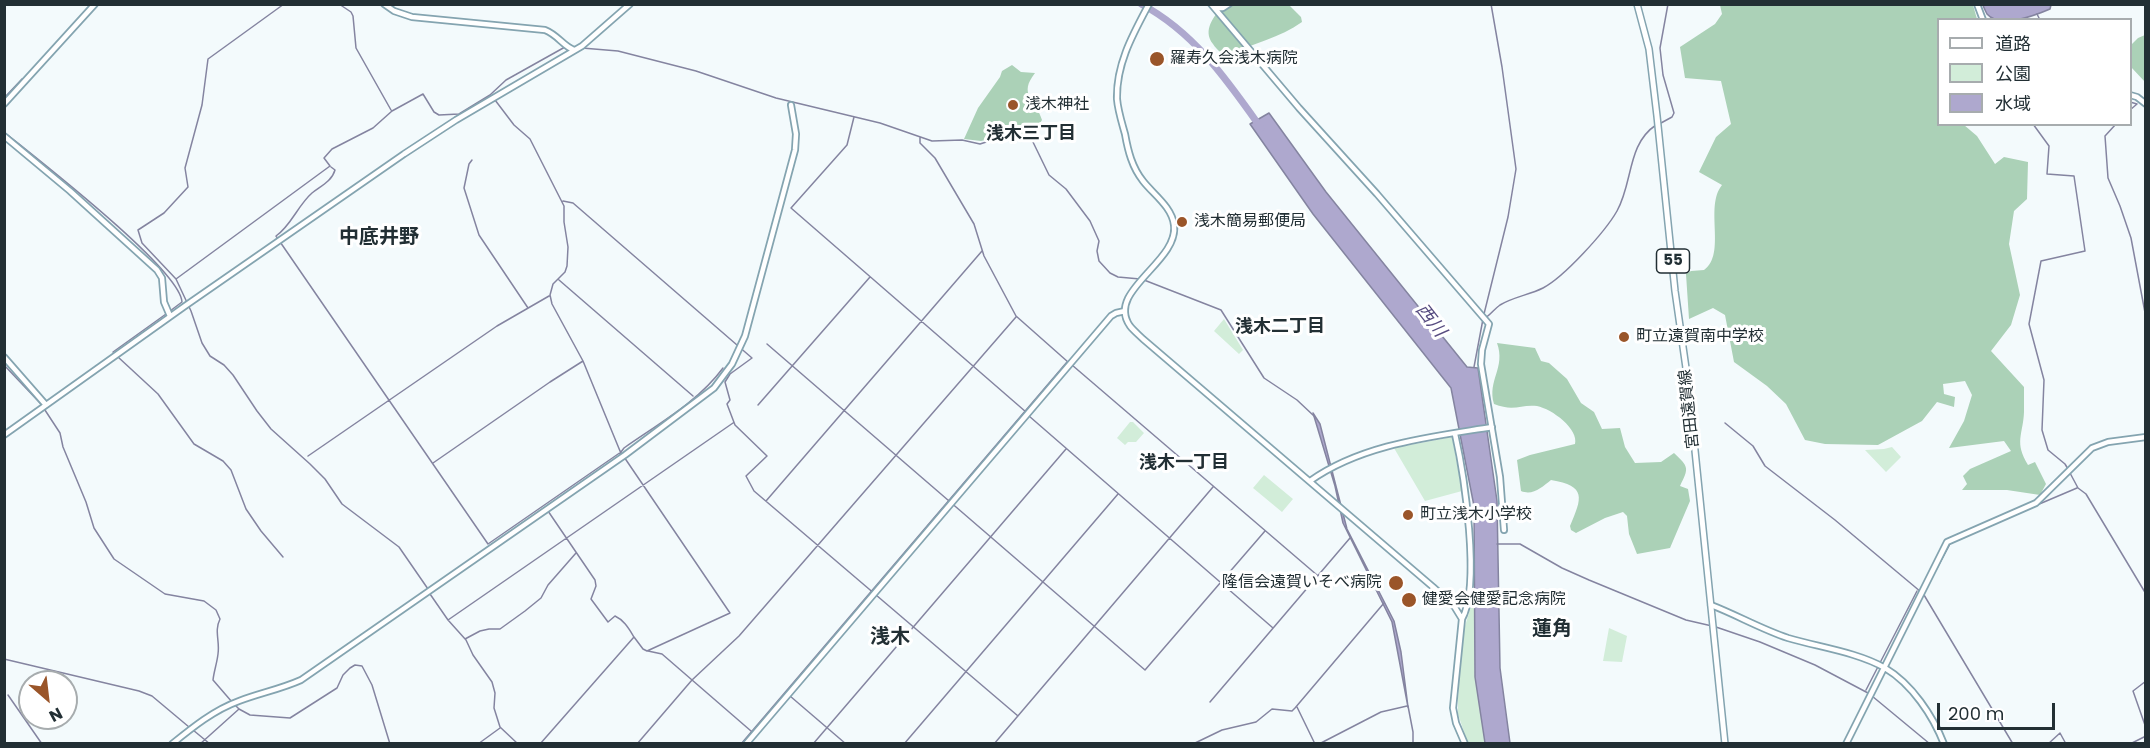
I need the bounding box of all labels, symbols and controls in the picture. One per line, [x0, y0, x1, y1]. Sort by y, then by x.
legend [1937, 18, 2132, 126]
text: 道路 [1995, 31, 2031, 56]
place label: 羅寿久会浅木病院 [1170, 49, 1298, 69]
marker: 羅寿久会浅木病院 [1148, 50, 1166, 68]
text: 公園 [1995, 61, 2031, 86]
text: 水域 [1995, 91, 2031, 116]
place label: 浅木神社 [1025, 95, 1089, 115]
marker: 浅木神社 [1006, 98, 1020, 112]
district label: 浅木三丁目 [986, 123, 1076, 145]
place label: 浅木簡易郵便局 [1194, 212, 1306, 232]
marker: 浅木簡易郵便局 [1175, 215, 1189, 229]
district label: 中底井野 [339, 226, 419, 250]
road number: 55 [1656, 249, 1690, 273]
water label: 西川 [1410, 300, 1450, 342]
district label: 浅木二丁目 [1235, 316, 1325, 338]
place label: 町立遠賀南中学校 [1636, 327, 1764, 347]
marker: 町立遠賀南中学校 [1617, 330, 1631, 344]
street label: 宮田遠賀線 [1676, 368, 1704, 450]
district label: 浅木一丁目 [1139, 452, 1229, 474]
place label: 町立浅木小学校 [1420, 505, 1532, 525]
marker: 町立浅木小学校 [1401, 508, 1415, 522]
place label: 隆信会遠賀いそべ病院 [1222, 573, 1382, 593]
marker: 隆信会遠賀いそべ病院 [1387, 574, 1405, 592]
place label: 健愛会健愛記念病院 [1422, 590, 1566, 610]
marker: 健愛会健愛記念病院 [1400, 591, 1418, 609]
district label: 蓮角 [1532, 618, 1572, 642]
district label: 浅木 [870, 626, 910, 650]
north arrow [18, 670, 78, 730]
scale bar [1940, 691, 2058, 729]
text: 200 m [1948, 701, 2004, 726]
text: N [45, 702, 66, 728]

